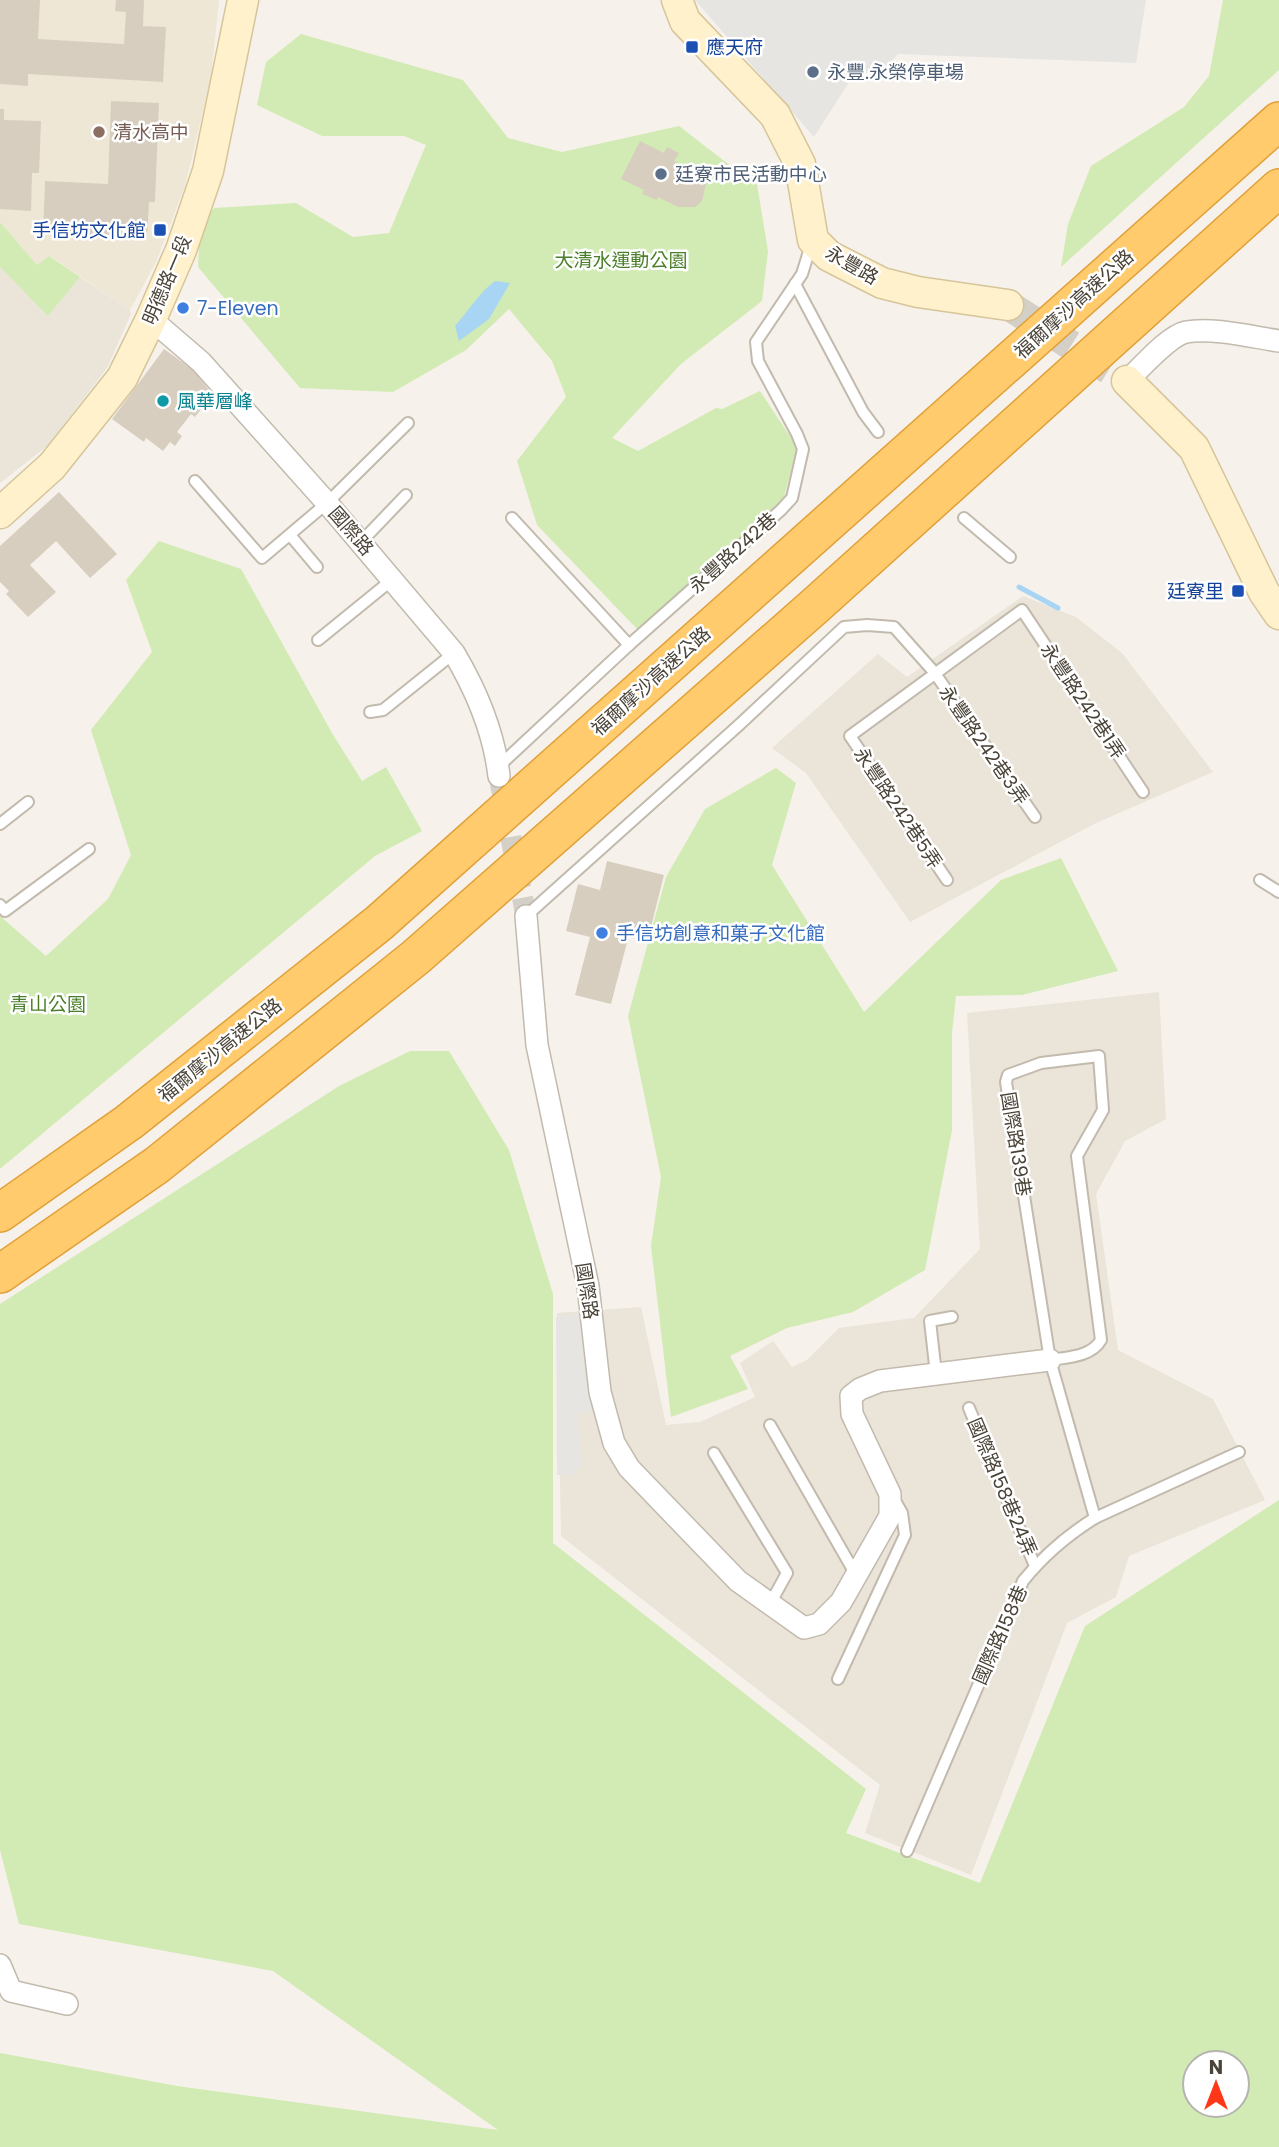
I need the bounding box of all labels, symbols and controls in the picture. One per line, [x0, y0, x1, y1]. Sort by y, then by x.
place label: 應天府 [706, 34, 763, 61]
marker: 應天府 [684, 39, 700, 55]
place label: 永豐.永榮停車場 [827, 59, 964, 86]
marker: 永豐.永榮停車場 [805, 64, 821, 80]
place label: 清水高中 [113, 119, 189, 146]
marker: 清水高中 [91, 124, 107, 140]
place label: 廷寮市民活動中心 [675, 161, 827, 188]
marker: 廷寮市民活動中心 [653, 166, 669, 182]
place label: 手信坊文化館 [32, 217, 146, 244]
marker: 手信坊文化館 [152, 222, 168, 238]
street label: 明德路一段 [136, 231, 198, 329]
street label: 永豐路 [821, 239, 883, 291]
street label: 福爾摩沙高速公路 [1008, 243, 1140, 365]
park label: 大清水運動公園 [554, 247, 688, 274]
place label: 7-Eleven [197, 295, 279, 322]
marker: 7-Eleven [175, 300, 191, 316]
place label: 風華層峰 [177, 388, 253, 415]
marker: 風華層峰 [155, 393, 171, 409]
street label: 國際路 [322, 501, 380, 561]
street label: 永豐路242巷 [683, 506, 783, 600]
place label: 廷寮里 [1167, 578, 1224, 605]
marker: 廷寮里 [1230, 583, 1246, 599]
street label: 福爾摩沙高速公路 [585, 620, 717, 742]
street label: 永豐路242巷1弄 [1034, 638, 1132, 764]
street label: 永豐路242巷3弄 [933, 680, 1035, 810]
street label: 永豐路242巷5弄 [847, 742, 949, 874]
place label: 手信坊創意和菓子文化館 [616, 920, 825, 947]
marker: 手信坊創意和菓子文化館 [594, 925, 610, 941]
park label: 青山公園 [10, 991, 86, 1018]
street label: 福爾摩沙高速公路 [152, 992, 288, 1108]
street label: 國際路139巷 [994, 1090, 1038, 1198]
street label: 國際路 [569, 1261, 605, 1321]
street label: 國際路158巷24弄 [961, 1414, 1043, 1560]
street label: 國際路158巷 [966, 1581, 1034, 1689]
north arrow [1181, 2049, 1251, 2119]
text: N [1209, 2054, 1223, 2081]

